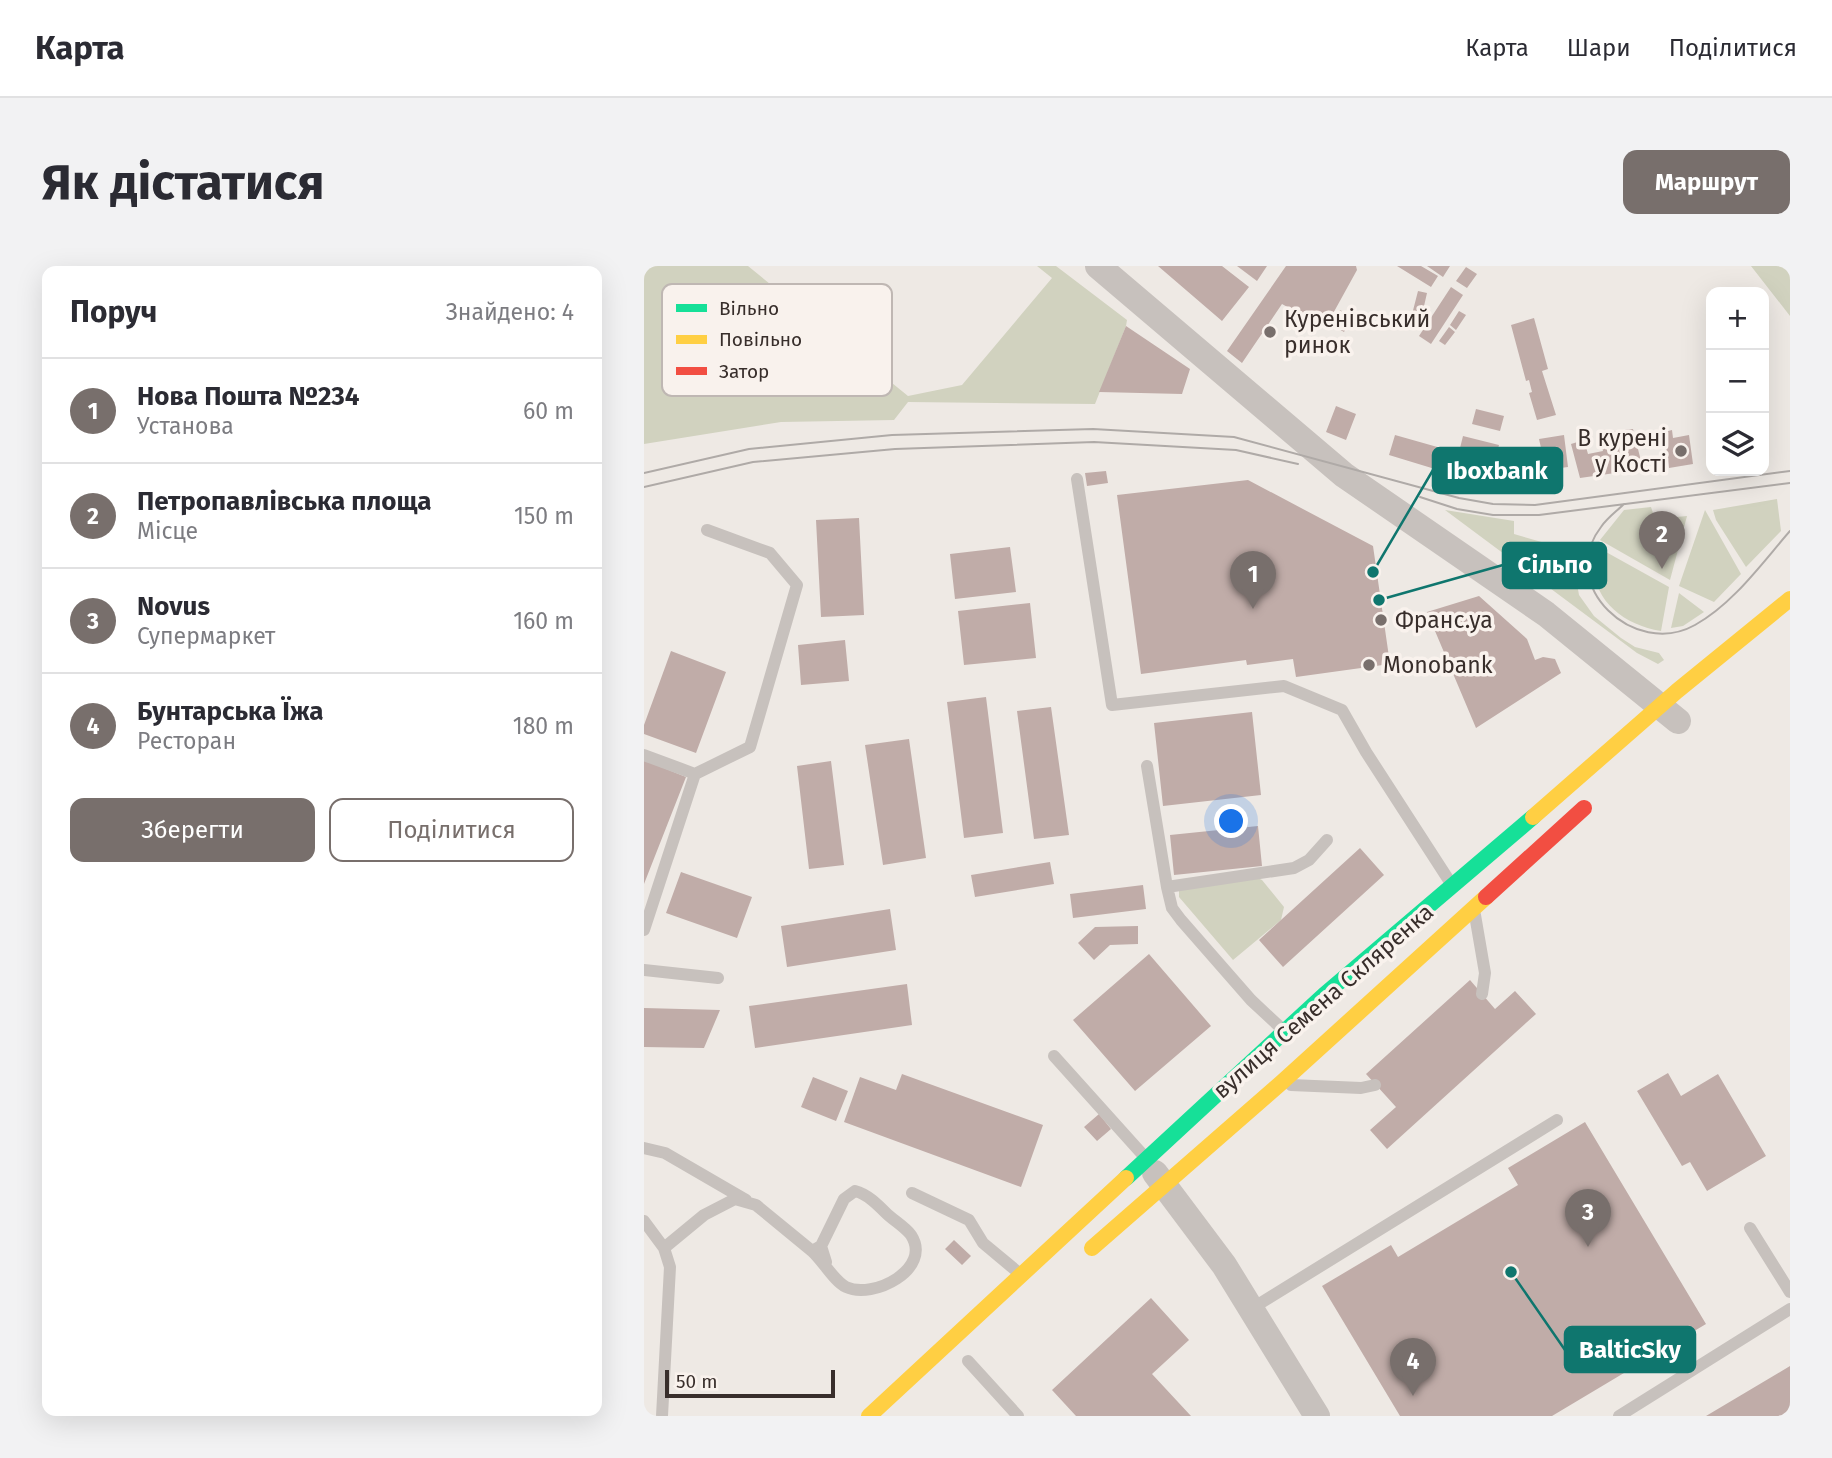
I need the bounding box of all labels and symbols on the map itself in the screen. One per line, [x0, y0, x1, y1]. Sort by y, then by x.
legend [662, 284, 892, 396]
text: Вільно [719, 297, 779, 320]
place label: Куренівський ринок [1284, 305, 1430, 359]
marker: Куренівський ринок [1262, 324, 1278, 340]
text: Повільно [719, 328, 802, 351]
text: Затор [719, 360, 769, 383]
place label: В курені у Кості [1577, 424, 1667, 478]
marker: В курені у Кості [1673, 443, 1689, 459]
callout: Iboxbank [1433, 448, 1562, 493]
text: Iboxbank [1446, 457, 1549, 485]
pin: 2 [1639, 511, 1685, 569]
callout: Сільпо [1503, 543, 1606, 588]
pin: 1 [1230, 551, 1276, 609]
text: Сільпо [1518, 551, 1592, 579]
place label: Франс.уа [1395, 606, 1493, 634]
marker: Франс.уа [1373, 612, 1389, 628]
place label: Monobank [1383, 651, 1493, 679]
marker: Monobank [1361, 657, 1377, 673]
your location [1214, 804, 1248, 838]
street label: вулиця Семена Скляренка [1207, 898, 1439, 1104]
pin: 3 [1565, 1189, 1611, 1247]
callout: BalticSky [1565, 1327, 1695, 1372]
text: BalticSky [1579, 1336, 1681, 1364]
pin: 4 [1390, 1338, 1436, 1396]
scale bar [665, 1367, 835, 1399]

